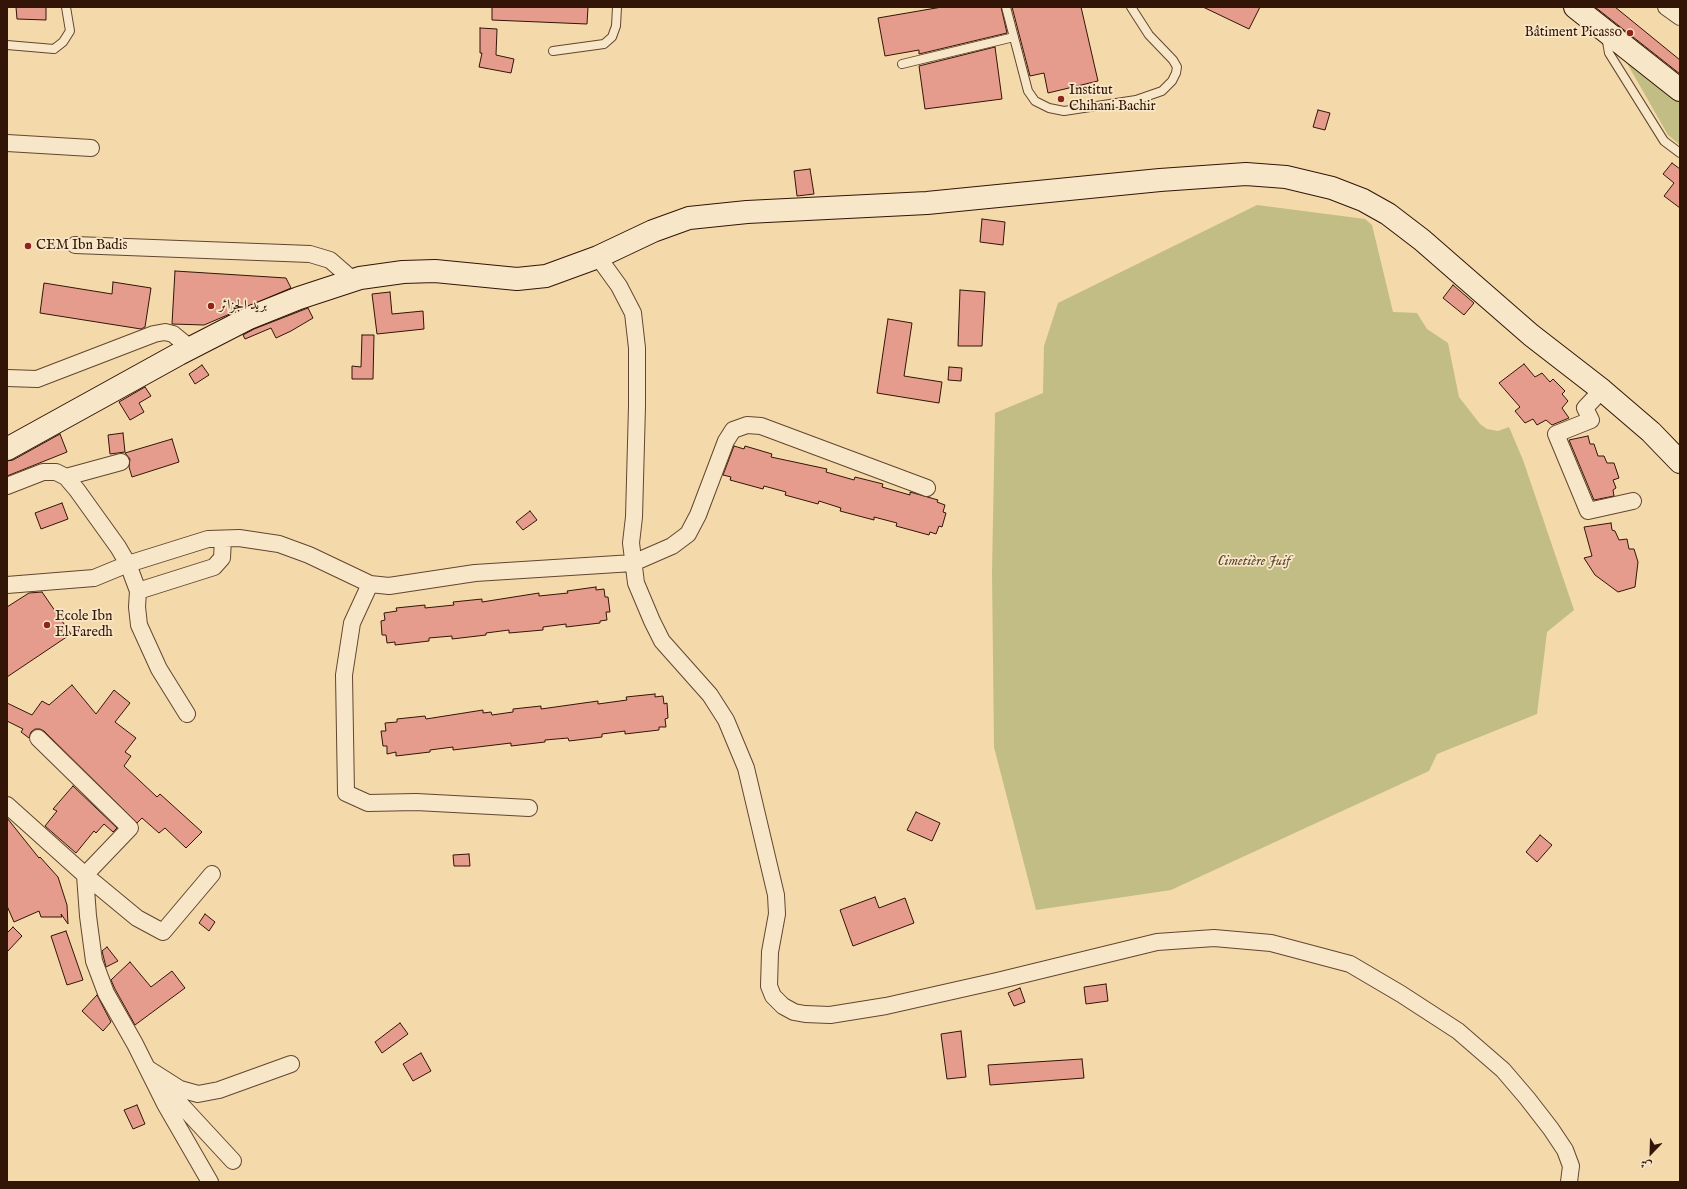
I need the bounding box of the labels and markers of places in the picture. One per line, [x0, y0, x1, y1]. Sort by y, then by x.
place label: Bâtiment Picasso [1524, 25, 1622, 41]
marker: Bâtiment Picasso [1625, 28, 1635, 38]
place label: Institut Chihani Bachir [1069, 83, 1156, 116]
marker: Institut Chihani Bachir [1056, 94, 1066, 104]
place label: CEM Ibn Badis [36, 238, 127, 254]
marker: CEM Ibn Badis [23, 241, 33, 251]
place label: بريد الجزائر [219, 298, 267, 314]
marker: بريد الجزائر [206, 301, 216, 311]
place label: Ecole Ibn El Faredh [55, 609, 113, 642]
marker: Ecole Ibn El Faredh [42, 620, 52, 630]

